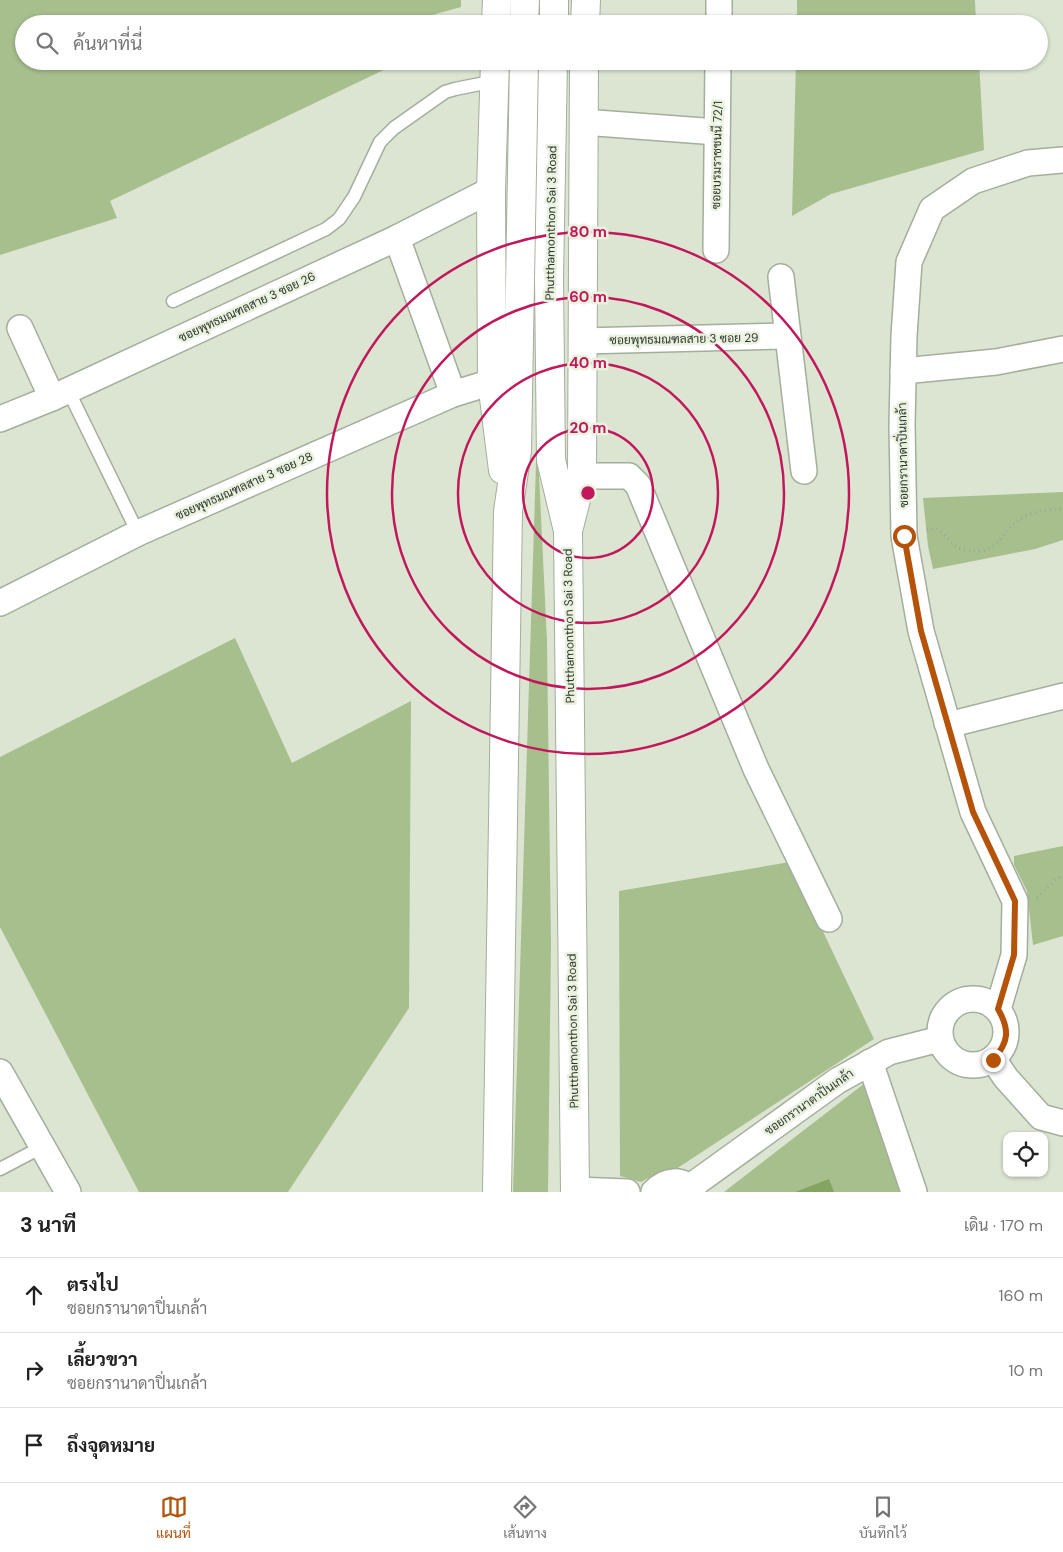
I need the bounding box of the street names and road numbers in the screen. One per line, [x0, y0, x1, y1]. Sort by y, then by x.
street label: ซอยบรมราชชนนี 72/1 [708, 101, 726, 209]
street label: Phutthamonthon Sai 3 Road [542, 145, 560, 301]
street label: ซอยพุทธมณฑลสาย 3 ซอย 26 [176, 268, 318, 347]
street label: ซอยพุทธมณฑลสาย 3 ซอย 29 [609, 330, 759, 349]
street label: ซอยกรานาดาปิ่นเกล้า [892, 402, 912, 508]
street label: ซอยพุทธมณฑลสาย 3 ซอย 28 [173, 448, 316, 524]
street label: Phutthamonthon Sai 3 Road [560, 548, 578, 704]
street label: Phutthamonthon Sai 3 Road [564, 953, 582, 1109]
street label: ซอยกรานาดาปิ่นเกล้า [760, 1063, 857, 1139]

